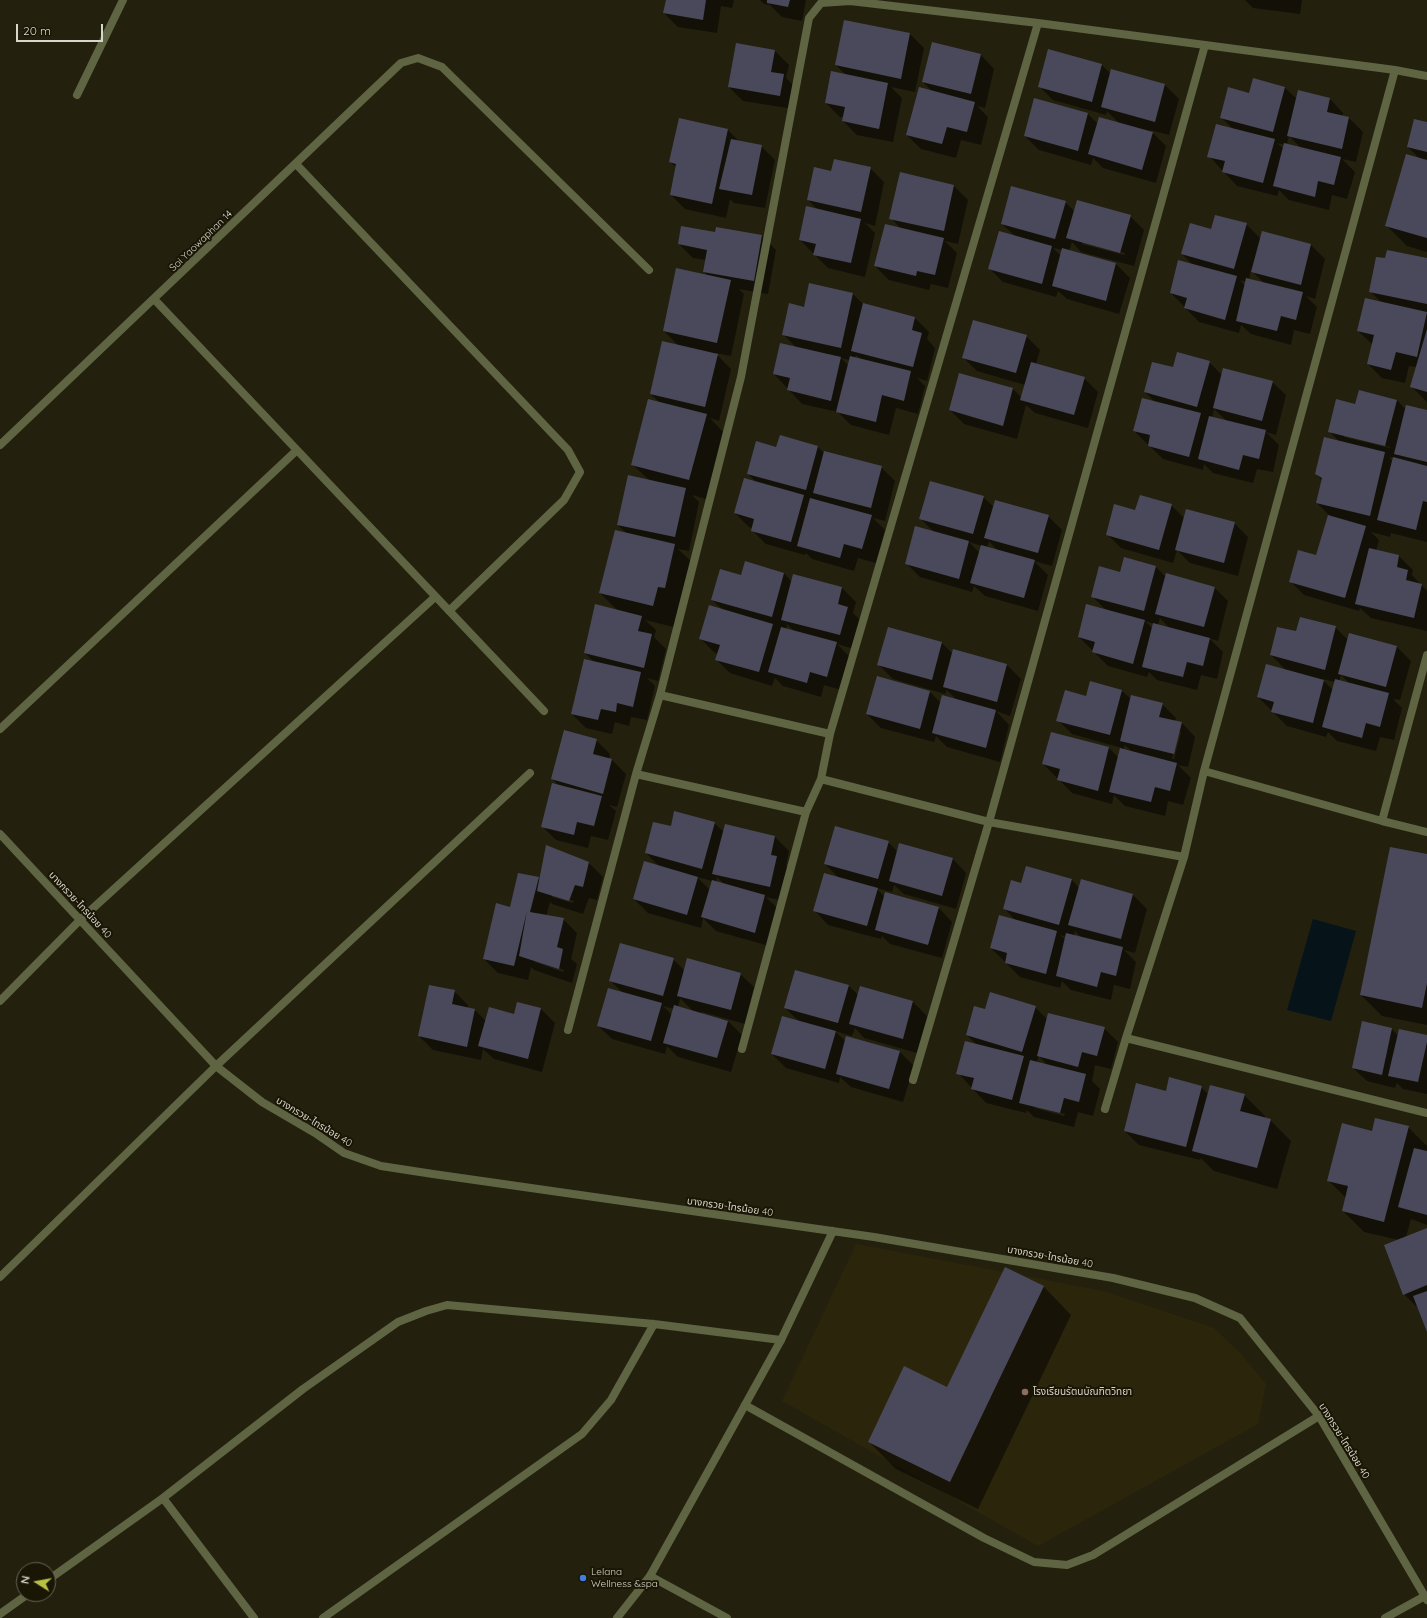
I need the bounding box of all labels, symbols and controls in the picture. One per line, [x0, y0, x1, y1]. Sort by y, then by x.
scale bar [18, 16, 105, 42]
text: 20 m [23, 23, 51, 38]
street label: Soi Yaowaphan 14 [167, 208, 235, 274]
street label: บางกรวย-ไทรน้อย 40 [46, 869, 114, 941]
street label: บางกรวย-ไทรน้อย 40 [274, 1094, 354, 1150]
street label: บางกรวย-ไทรน้อย 40 [686, 1195, 774, 1219]
street label: บางกรวย-ไทรน้อย 40 [1006, 1244, 1094, 1270]
place label: โรงเรียนรัตนบัณฑิตวิทยา [1033, 1386, 1132, 1398]
marker: โรงเรียนรัตนบัณฑิตวิทยา [1020, 1387, 1030, 1397]
street label: บางกรวย-ไทรน้อย 40 [1316, 1401, 1372, 1481]
north arrow [16, 1562, 56, 1602]
place label: Lelana Wellness &spa [591, 1566, 658, 1590]
marker: Lelana Wellness &spa [578, 1573, 588, 1583]
text: N [18, 1575, 33, 1585]

